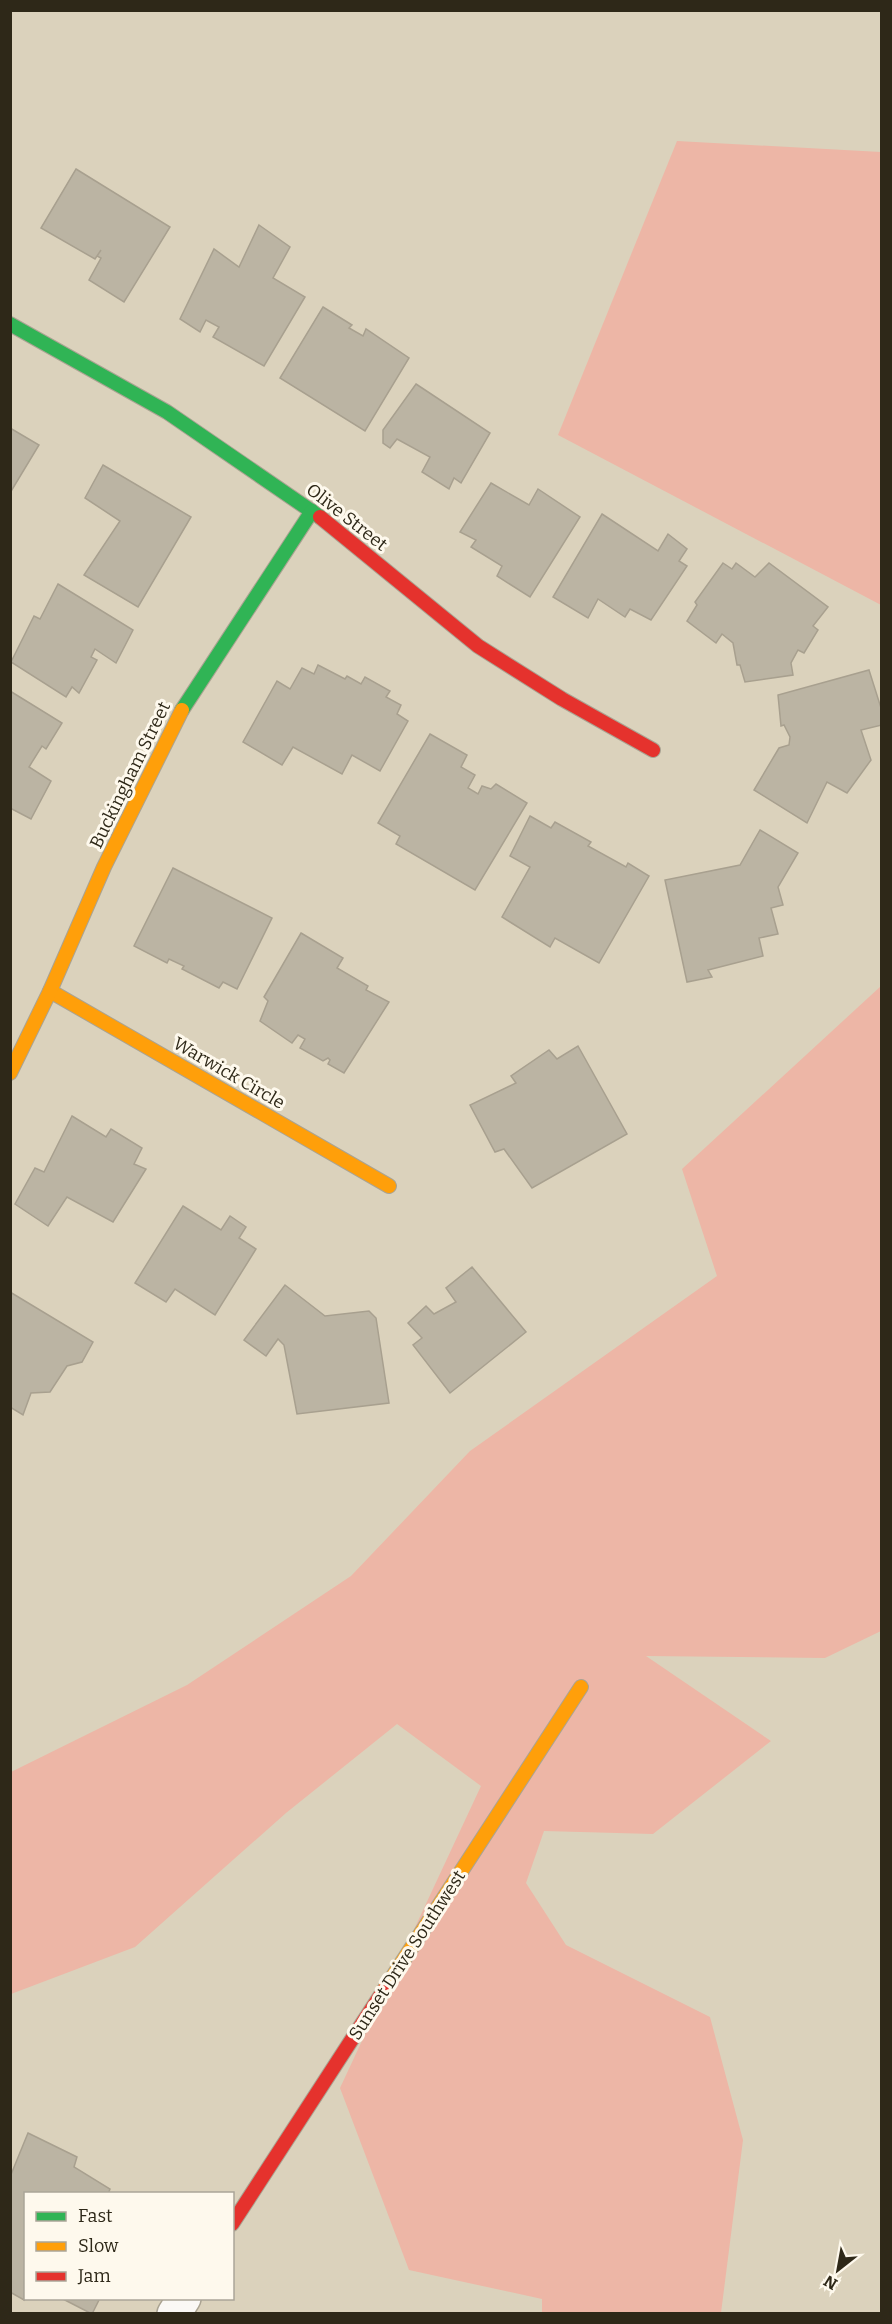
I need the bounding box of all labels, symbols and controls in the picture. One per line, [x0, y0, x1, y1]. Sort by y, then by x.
street label: Olive Street [302, 478, 392, 556]
street label: Buckingham Street [85, 698, 175, 852]
street label: Warwick Circle [169, 1032, 289, 1114]
street label: Sunset Drive Southwest [344, 1866, 470, 2044]
legend [24, 2192, 234, 2300]
text: Fast [78, 2205, 113, 2227]
text: Slow [78, 2235, 119, 2257]
north arrow [808, 2240, 868, 2300]
text: Jam [77, 2265, 111, 2287]
text: N [820, 2271, 841, 2294]

